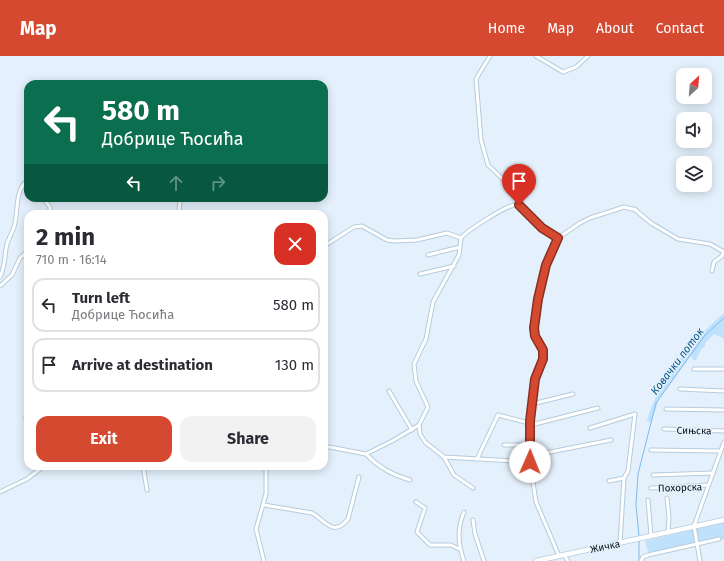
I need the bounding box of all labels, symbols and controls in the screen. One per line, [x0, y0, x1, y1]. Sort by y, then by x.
text: Map [20, 17, 57, 40]
text: Home [488, 20, 525, 37]
text: Map [547, 20, 574, 37]
text: About [596, 20, 634, 37]
text: Contact [656, 20, 704, 37]
north arrow [676, 68, 712, 104]
map controls [676, 68, 712, 192]
text: 580 m [102, 94, 180, 127]
icon: left [36, 96, 88, 148]
button: sound [676, 112, 712, 148]
text: Добрице Ћосића [102, 128, 244, 150]
button: layers [676, 156, 712, 192]
pin [502, 164, 536, 205]
icon: arrive [508, 170, 530, 192]
icon: left [123, 172, 145, 194]
icon: ahead [165, 172, 187, 194]
icon: right [207, 172, 229, 194]
text: 2 min [36, 223, 95, 251]
button: close [274, 223, 316, 265]
text: 710 m · 16:14 [36, 252, 107, 267]
text: Turn left [72, 289, 130, 307]
icon: left [38, 294, 60, 316]
text: 580 m [273, 296, 314, 314]
text: Добрице Ћосића [72, 307, 174, 322]
water label: Ковачки поток [648, 325, 707, 397]
icon: arrive [38, 354, 60, 376]
text: Arrive at destination [72, 356, 213, 374]
text: 130 m [275, 356, 314, 374]
button: Exit [36, 416, 172, 462]
button: Share [180, 416, 316, 462]
street label: Сињска [676, 425, 712, 437]
position arrow [509, 441, 551, 483]
street label: Похорска [658, 481, 702, 495]
street label: Жичка [589, 538, 621, 556]

